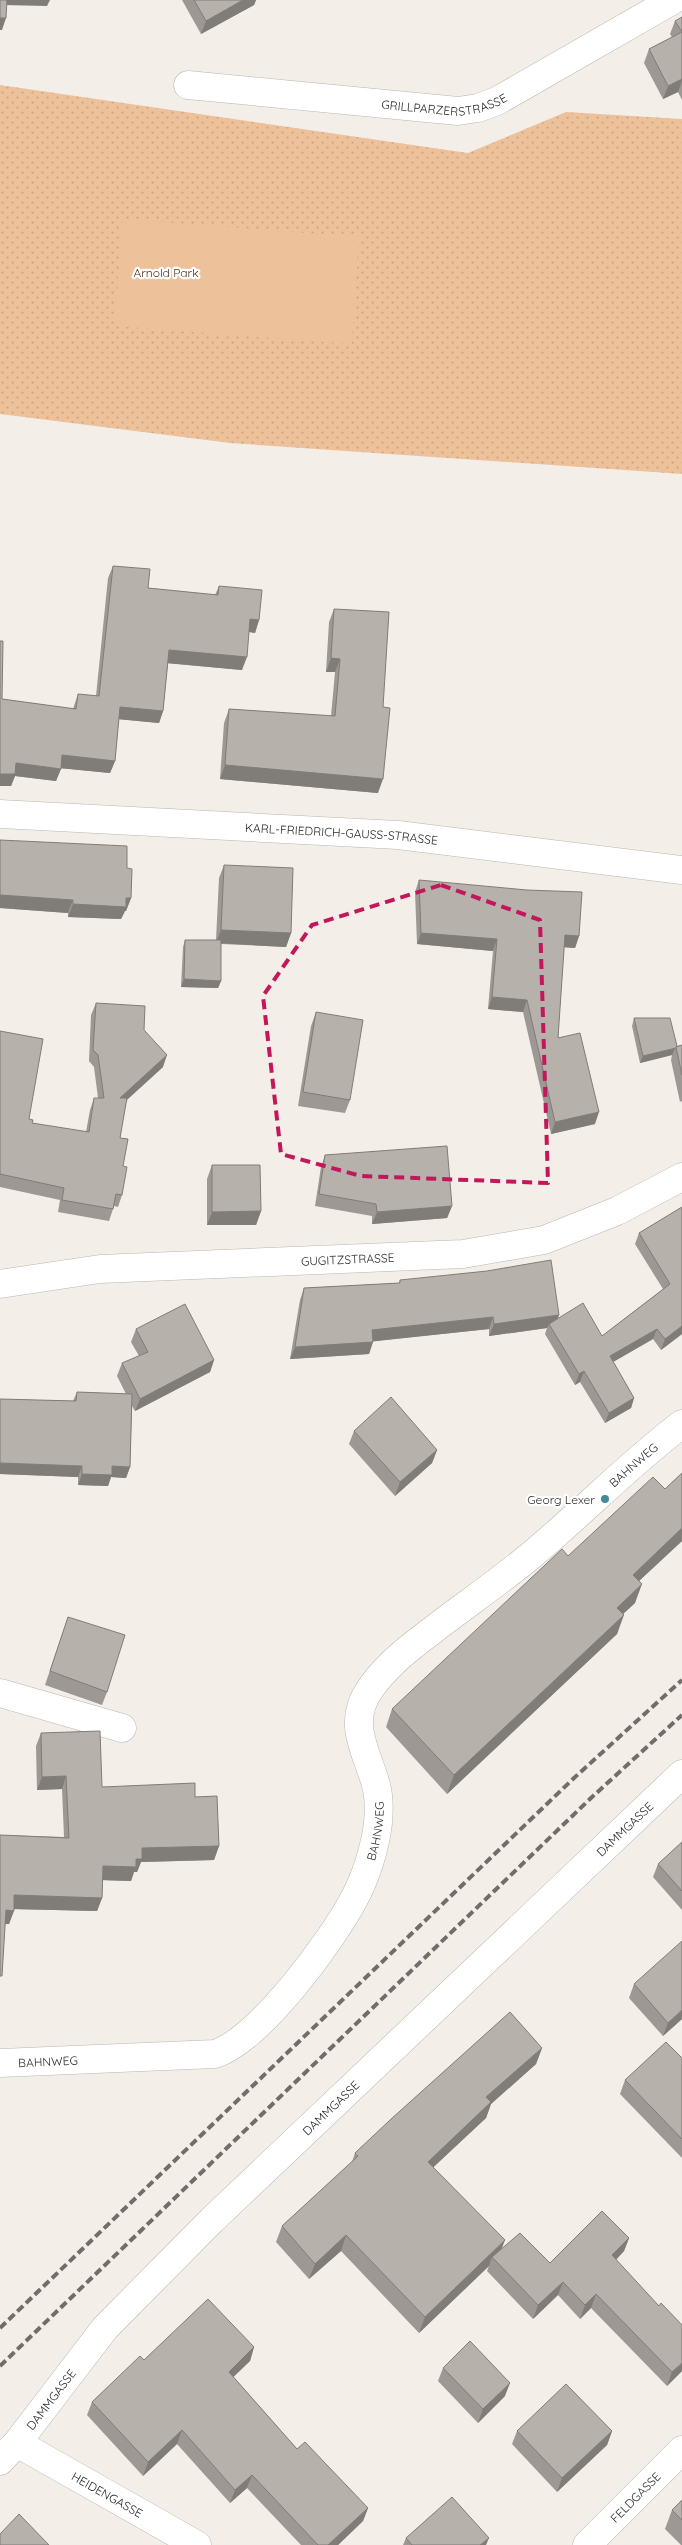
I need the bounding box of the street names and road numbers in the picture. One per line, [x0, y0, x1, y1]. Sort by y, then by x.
street label: GRILLPARZERSTRASSE [381, 89, 510, 118]
street label: KARL-FRIEDRICH-GAUSS-STRASSE [245, 819, 439, 847]
street label: GUGITZSTRASSE [301, 1249, 395, 1268]
street label: BAHNWEG [606, 1439, 661, 1490]
street label: DAMMGASSE [593, 1798, 656, 1859]
street label: BAHNWEG [363, 1801, 386, 1862]
street label: BAHNWEG [18, 2052, 78, 2070]
street label: DAMMGASSE [299, 2077, 362, 2138]
street label: DAMMGASSE [23, 2366, 79, 2433]
street label: HEIDENGASSE [69, 2468, 146, 2520]
street label: FELDGASSE [607, 2468, 664, 2525]

